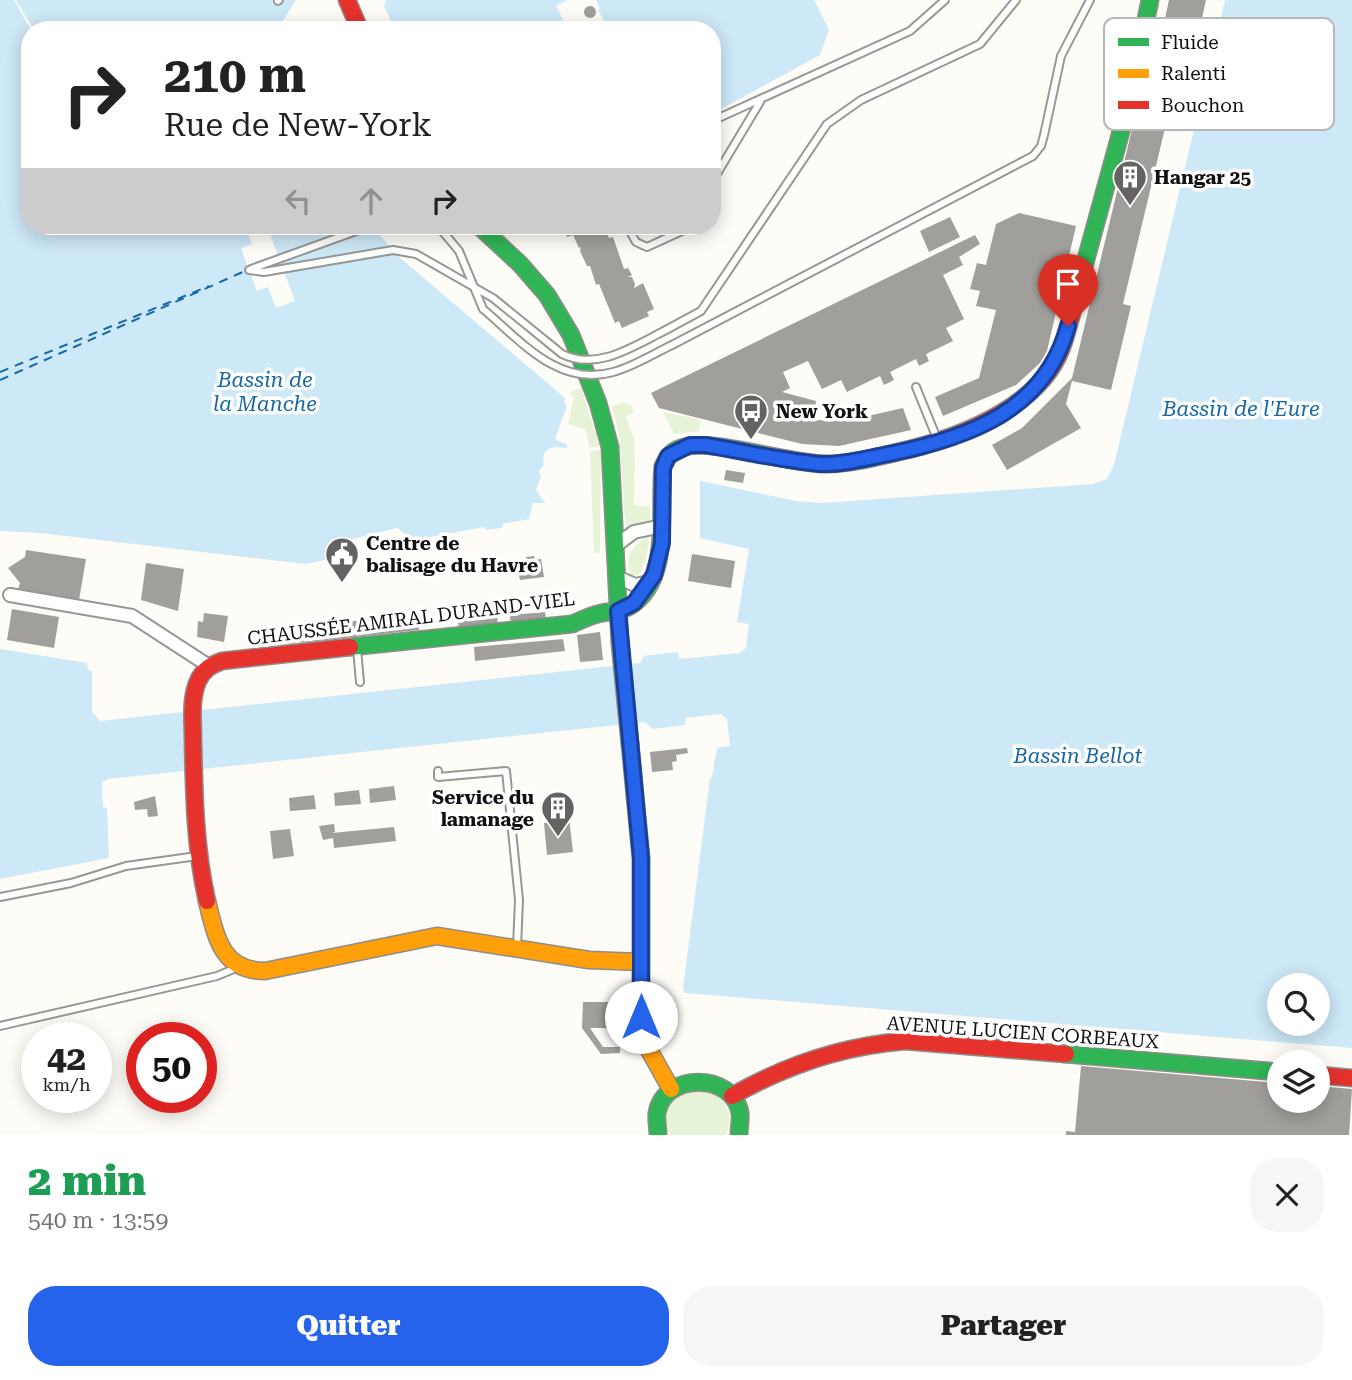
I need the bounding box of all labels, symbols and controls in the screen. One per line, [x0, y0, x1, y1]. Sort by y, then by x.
legend [1104, 18, 1334, 130]
text: Fluide [1161, 31, 1219, 54]
text: 210 m [164, 47, 306, 104]
icon: right [49, 49, 140, 140]
text: Ralenti [1161, 62, 1226, 85]
text: Bouchon [1161, 94, 1244, 117]
text: Rue de New-York [164, 106, 432, 144]
building icon: Hangar 25 [1111, 158, 1149, 207]
place label: Hangar 25 [1154, 166, 1251, 189]
icon: left [279, 182, 317, 220]
icon: ahead [352, 182, 390, 220]
icon: right [425, 182, 463, 220]
pin [1038, 254, 1098, 326]
icon: arrive [1049, 265, 1087, 303]
water label: Bassin de la Manche [213, 368, 317, 416]
bus stop icon: New York [732, 392, 770, 441]
water label: Bassin de l'Eure [1161, 397, 1320, 421]
place label: New York [776, 400, 868, 423]
place label: Centre de balisage du Havre [366, 532, 538, 577]
public building icon: Centre de balisage du Havre [323, 535, 361, 584]
street label: CHAUSSÉE AMIRAL DURAND-VIEL [246, 587, 576, 650]
water label: Bassin Bellot [1013, 744, 1143, 768]
place label: Service du lamanage [432, 786, 534, 831]
building icon: Service du lamanage [539, 789, 577, 838]
map controls [1267, 973, 1330, 1113]
button: search [1267, 973, 1330, 1036]
position arrow [604, 980, 678, 1054]
street label: AVENUE LUCIEN CORBEAUX [886, 1011, 1160, 1053]
speed limit sign: 50 [126, 1022, 217, 1113]
text: 42 [47, 1038, 86, 1079]
button: layers [1267, 1050, 1330, 1113]
text: km/h [42, 1074, 91, 1095]
text: 2 min [28, 1156, 146, 1205]
button: close [1250, 1158, 1324, 1232]
text: 540 m · 13:59 [28, 1207, 168, 1234]
button: Quitter [28, 1286, 669, 1366]
button: Partager [683, 1286, 1324, 1366]

